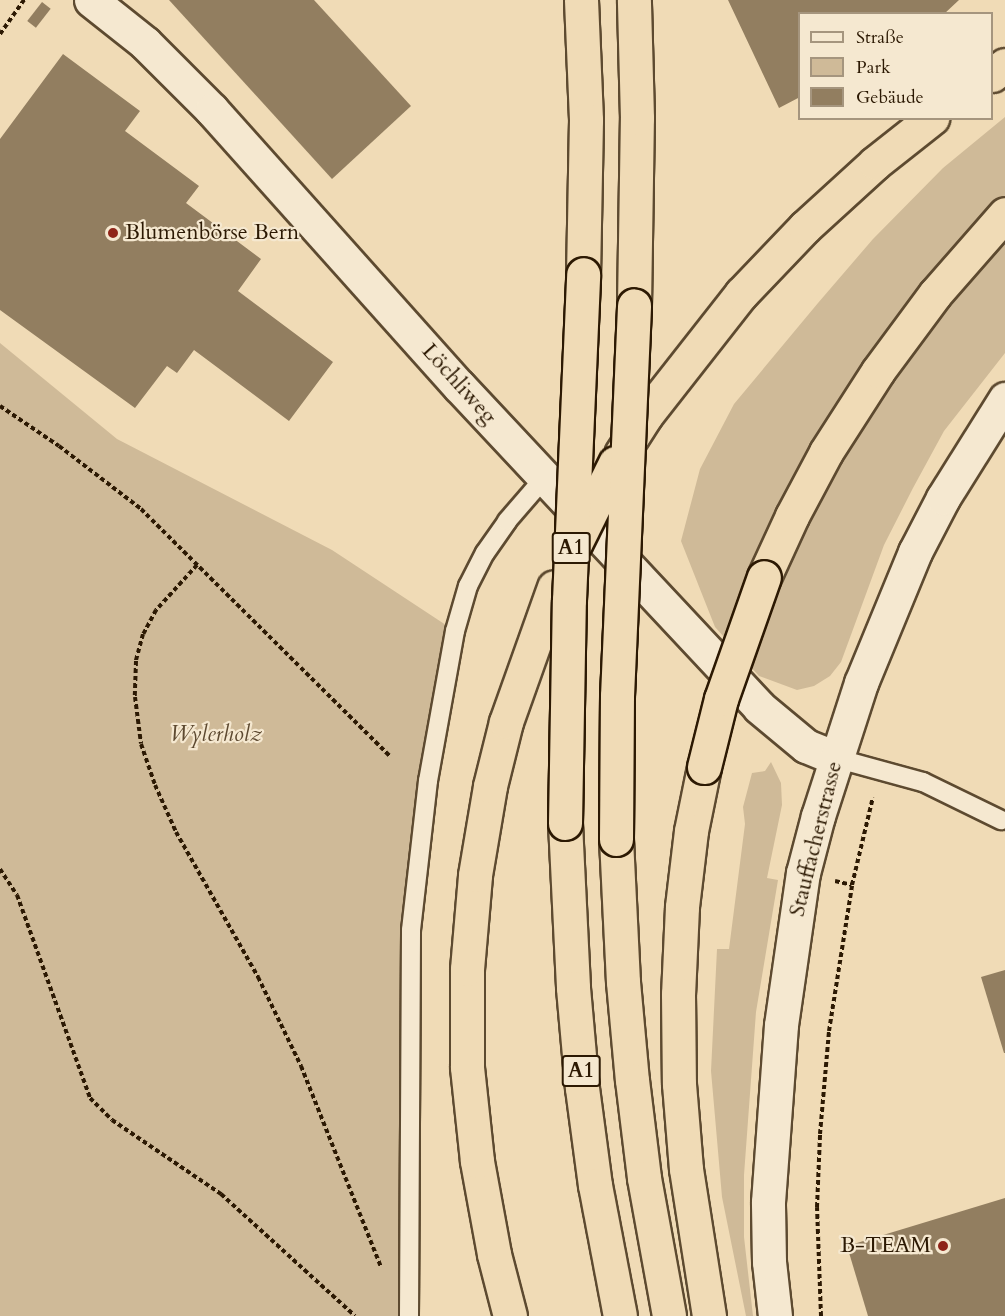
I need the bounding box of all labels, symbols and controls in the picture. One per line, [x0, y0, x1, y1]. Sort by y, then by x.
legend [798, 12, 993, 120]
text: Straße [856, 25, 904, 50]
text: Park [856, 55, 891, 80]
text: Gebäude [856, 85, 924, 110]
place label: Blumenbörse Bern [125, 220, 299, 246]
marker: Blumenbörse Bern [106, 226, 120, 240]
street label: Löchliweg [416, 338, 502, 430]
road number: A1 [552, 530, 590, 566]
park label: Wylerholz [170, 722, 262, 748]
street label: Stauffacherstrasse [784, 759, 848, 919]
road number: A1 [562, 1053, 600, 1089]
place label: B-TEAM [840, 1233, 931, 1259]
marker: B-TEAM [936, 1239, 950, 1253]

